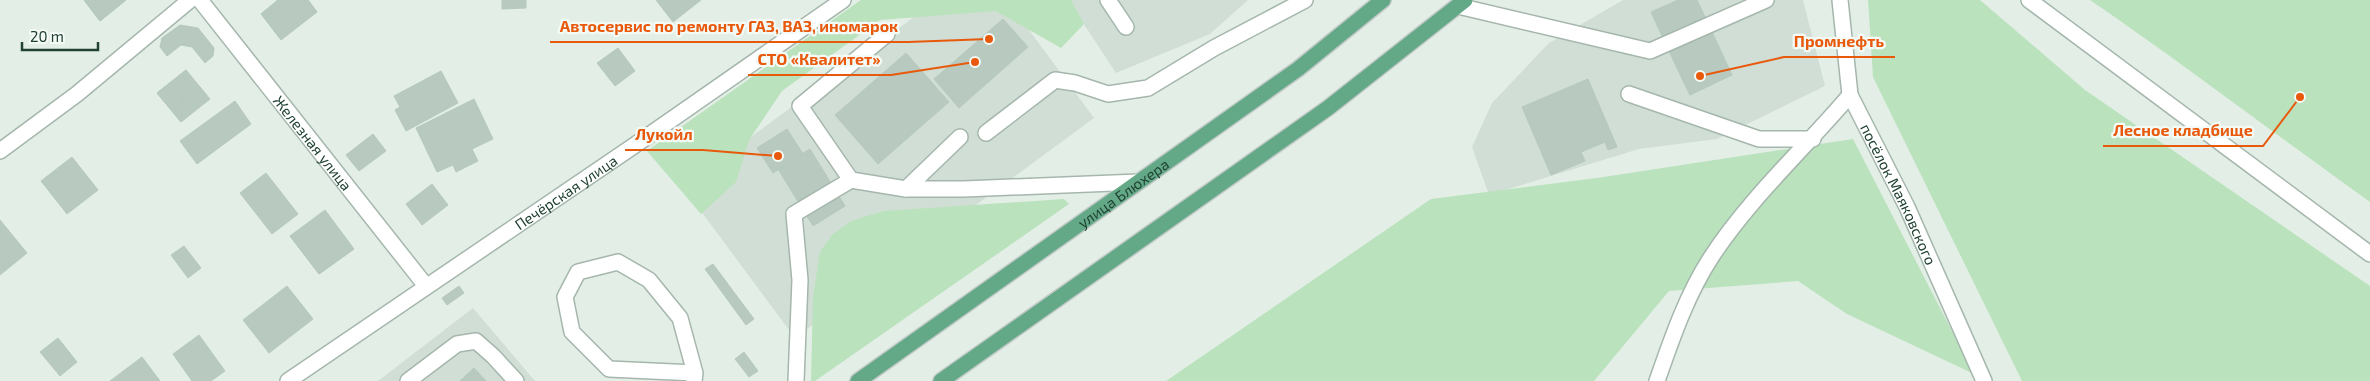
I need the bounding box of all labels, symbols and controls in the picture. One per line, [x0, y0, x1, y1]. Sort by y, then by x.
callout: Автосервис по ремонту ГАЗ, ВАЗ, иномарок [550, 11, 908, 42]
text: Автосервис по ремонту ГАЗ, ВАЗ, иномарок [560, 16, 898, 35]
scale bar [22, 20, 99, 52]
callout: Промнефть [1784, 26, 1895, 57]
text: 20 m [30, 27, 64, 45]
text: Промнефть [1794, 31, 1885, 50]
callout: СТО «Квалитет» [748, 44, 891, 75]
text: СТО «Квалитет» [757, 49, 881, 68]
street label: Железная улица [270, 92, 356, 194]
callout: Лесное кладбище [2103, 115, 2263, 146]
callout: Лукойл [625, 119, 703, 150]
street label: посёлок Маяковского [1857, 120, 1940, 268]
text: Лесное кладбище [2113, 120, 2253, 139]
text: Лукойл [635, 124, 693, 143]
street label: Печёрская улица [511, 151, 621, 233]
street label: улица Блюхера [1074, 155, 1172, 232]

